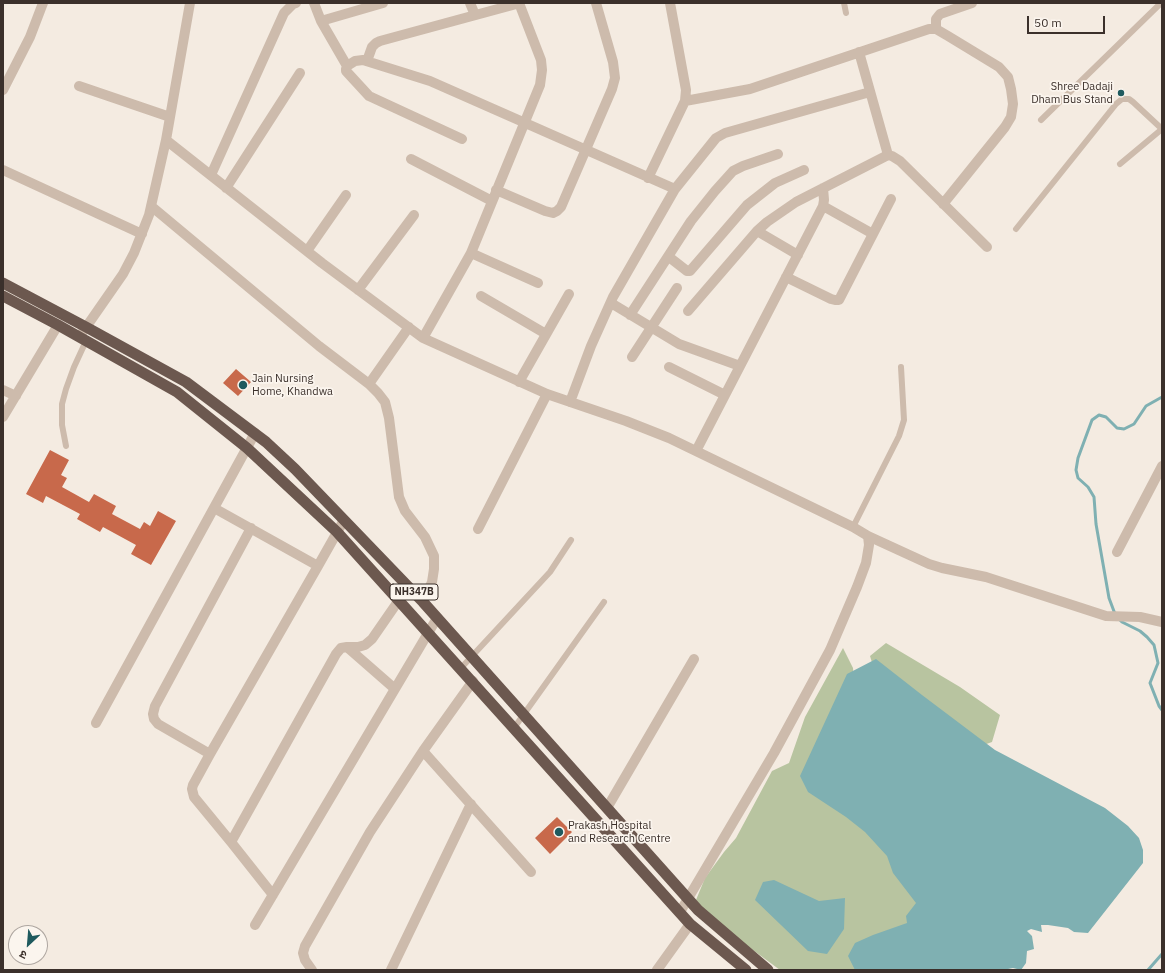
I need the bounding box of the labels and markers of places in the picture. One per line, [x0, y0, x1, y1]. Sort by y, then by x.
place label: Shree Dadaji Dham Bus Stand [1031, 80, 1113, 106]
marker: Shree Dadaji Dham Bus Stand [1116, 88, 1126, 98]
place label: Jain Nursing Home, Khandwa [252, 372, 333, 398]
marker: Jain Nursing Home, Khandwa [237, 379, 249, 391]
place label: Prakash Hospital and Research Centre [568, 819, 671, 845]
marker: Prakash Hospital and Research Centre [553, 826, 565, 838]

